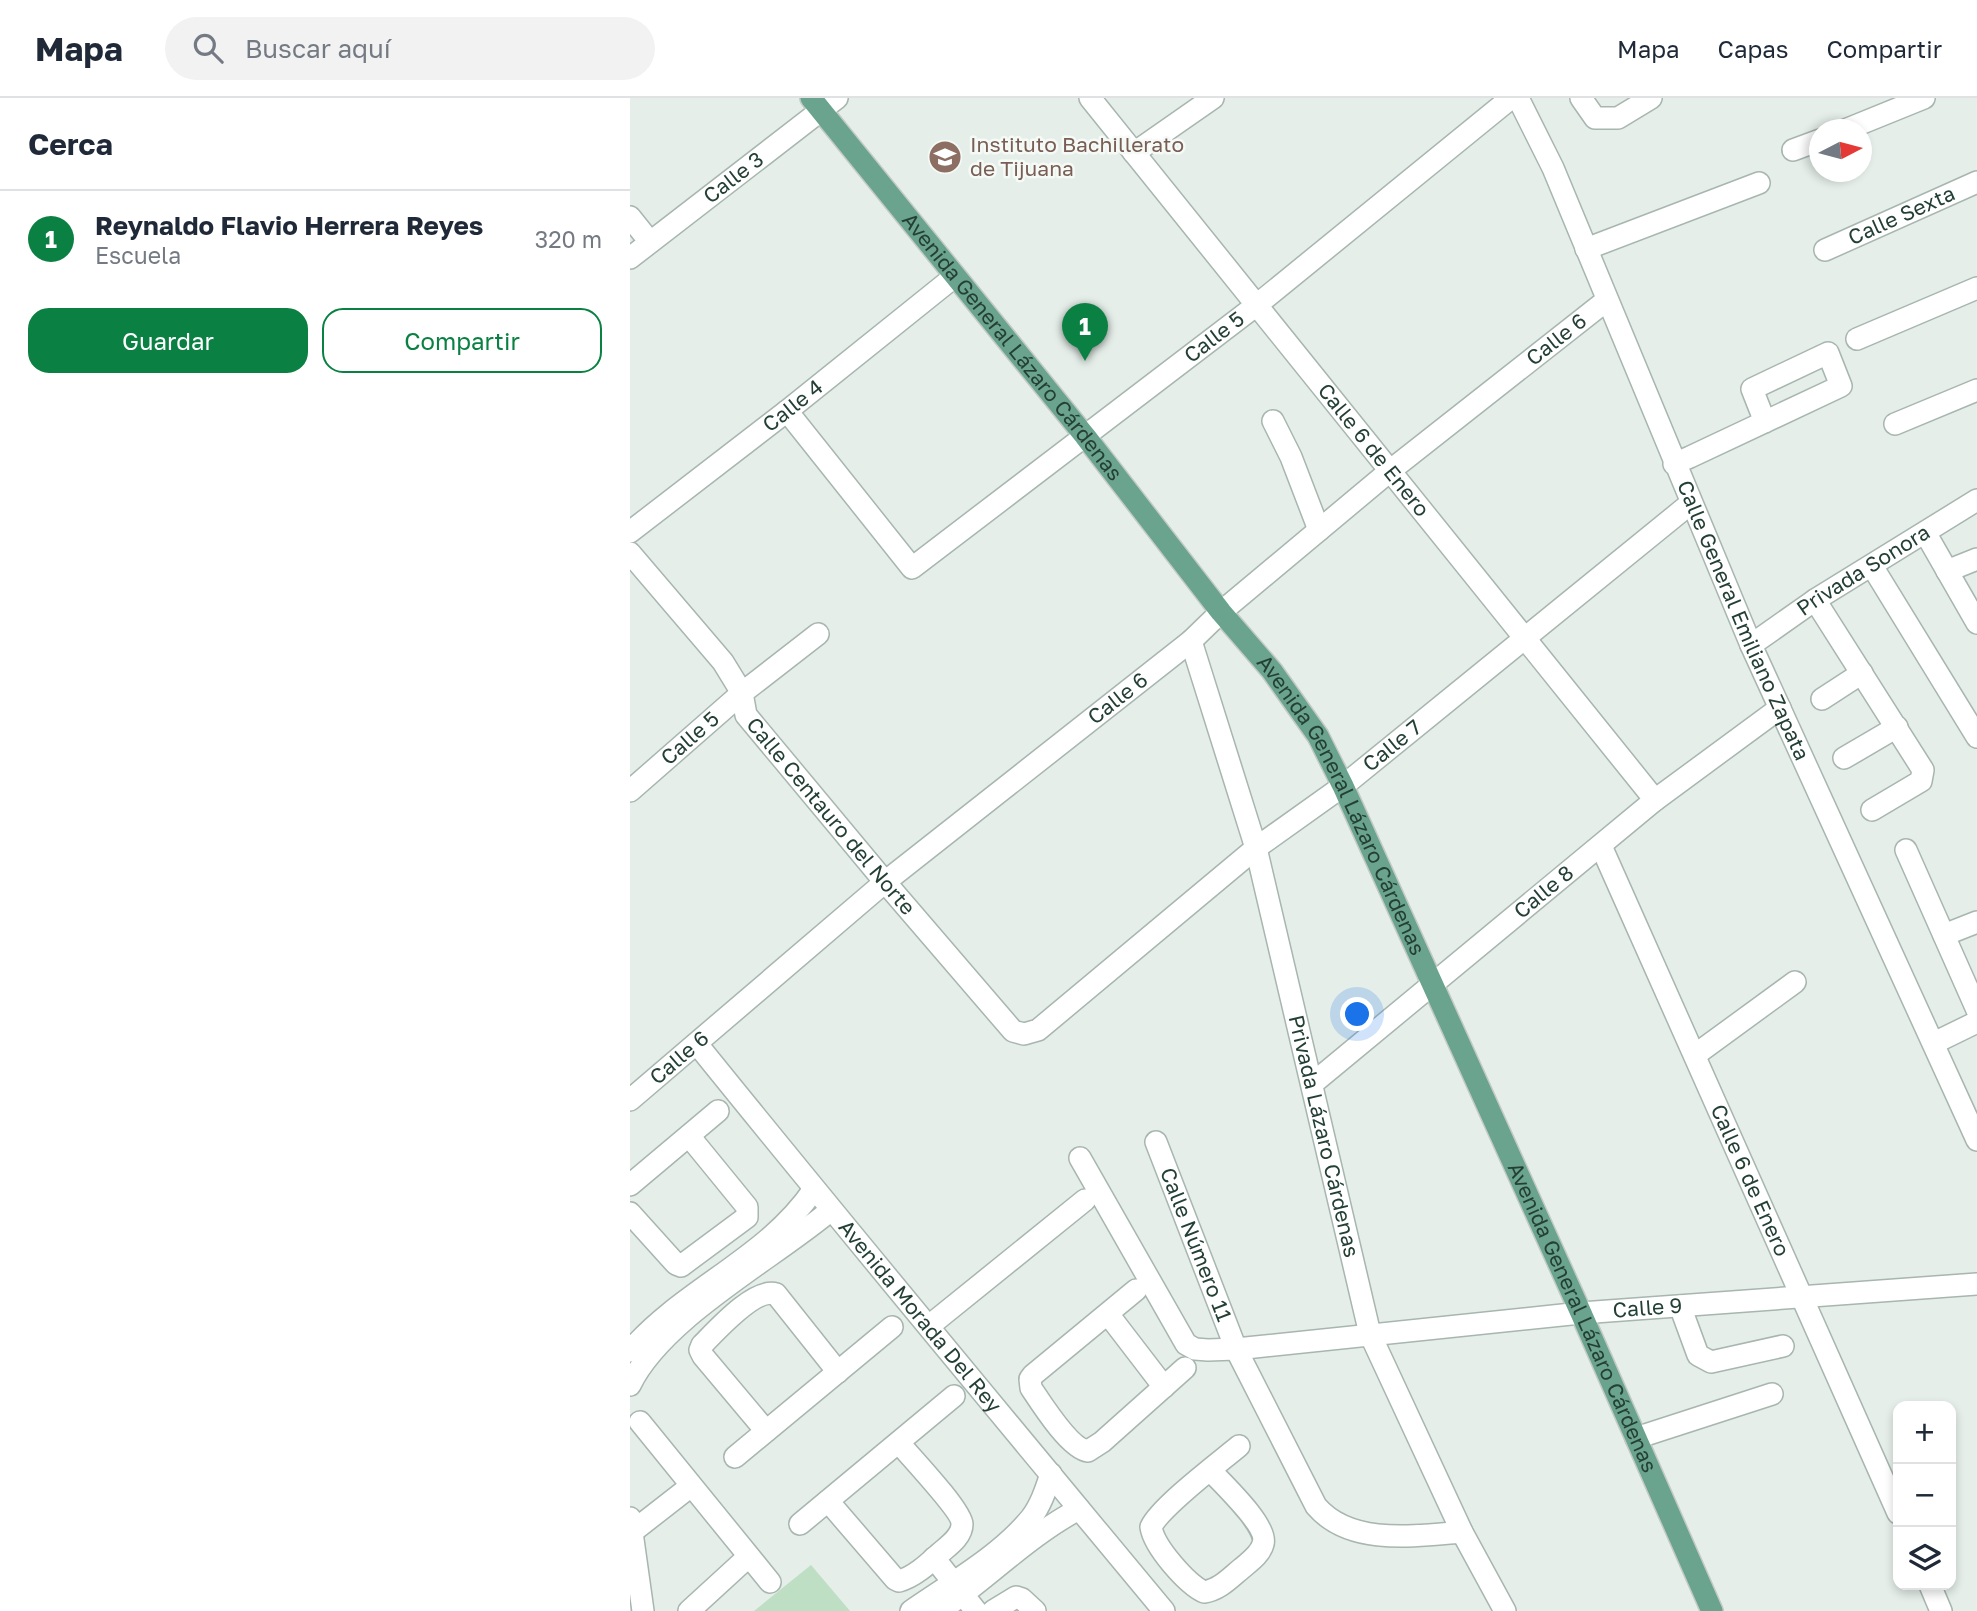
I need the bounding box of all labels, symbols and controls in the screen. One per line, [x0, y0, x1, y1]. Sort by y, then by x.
search box [165, 17, 655, 80]
text: Mapa [35, 29, 123, 68]
icon: search [189, 29, 227, 67]
text: Buscar aquí [245, 33, 391, 64]
text: Mapa [1617, 34, 1680, 63]
text: Capas [1718, 34, 1788, 63]
text: Compartir [1826, 34, 1942, 63]
north arrow [1809, 119, 1872, 182]
text: Cerca [28, 126, 113, 162]
place label: Instituto Bachillerato de Tijuana [970, 131, 1184, 181]
school or university icon: Instituto Bachillerato de Tijuana [926, 138, 964, 176]
street label: Calle 3 [698, 146, 768, 209]
street label: Calle Sexta [1844, 180, 1959, 250]
street label: Avenida General Lázaro Cárdenas [897, 207, 1129, 485]
text: Reynaldo Flavio Herrera Reyes [95, 210, 483, 241]
text: 1 [45, 225, 57, 253]
text: 320 m [535, 225, 602, 253]
text: Escuela [95, 241, 181, 269]
pin: 1 [1062, 303, 1108, 361]
street label: Calle 5 [1178, 305, 1249, 368]
street label: Calle 6 [1521, 307, 1591, 371]
button: Guardar [28, 308, 308, 373]
button: Compartir [322, 308, 602, 373]
street label: Calle 4 [757, 373, 828, 437]
street label: Calle 6 de Enero [1313, 378, 1436, 521]
street label: Calle General Emiliano Zapata [1672, 476, 1816, 764]
street label: Privada Sonora [1791, 518, 1934, 621]
street label: Avenida General Lázaro Cárdenas [1252, 649, 1432, 959]
street label: Calle 6 [1082, 666, 1153, 729]
street label: Calle 5 [655, 705, 724, 770]
street label: Calle Centauro del Norte [741, 712, 921, 920]
street label: Calle 7 [1357, 714, 1426, 777]
street label: Calle 8 [1508, 859, 1578, 923]
your location [1340, 997, 1374, 1031]
street label: Privada Lázaro Cárdenas [1284, 1012, 1366, 1260]
street label: Calle 6 [644, 1025, 714, 1089]
street label: Calle 6 de Enero [1706, 1100, 1796, 1260]
street label: Avenida General Lázaro Cárdenas [1503, 1158, 1663, 1476]
street label: Calle Número 11 [1155, 1164, 1238, 1325]
street label: Avenida Morada Del Rey [834, 1214, 1008, 1418]
street label: Calle 9 [1612, 1292, 1683, 1323]
map controls [1893, 1401, 1956, 1590]
button: + [1893, 1401, 1956, 1464]
button: − [1893, 1464, 1956, 1527]
button: layers [1893, 1527, 1956, 1590]

